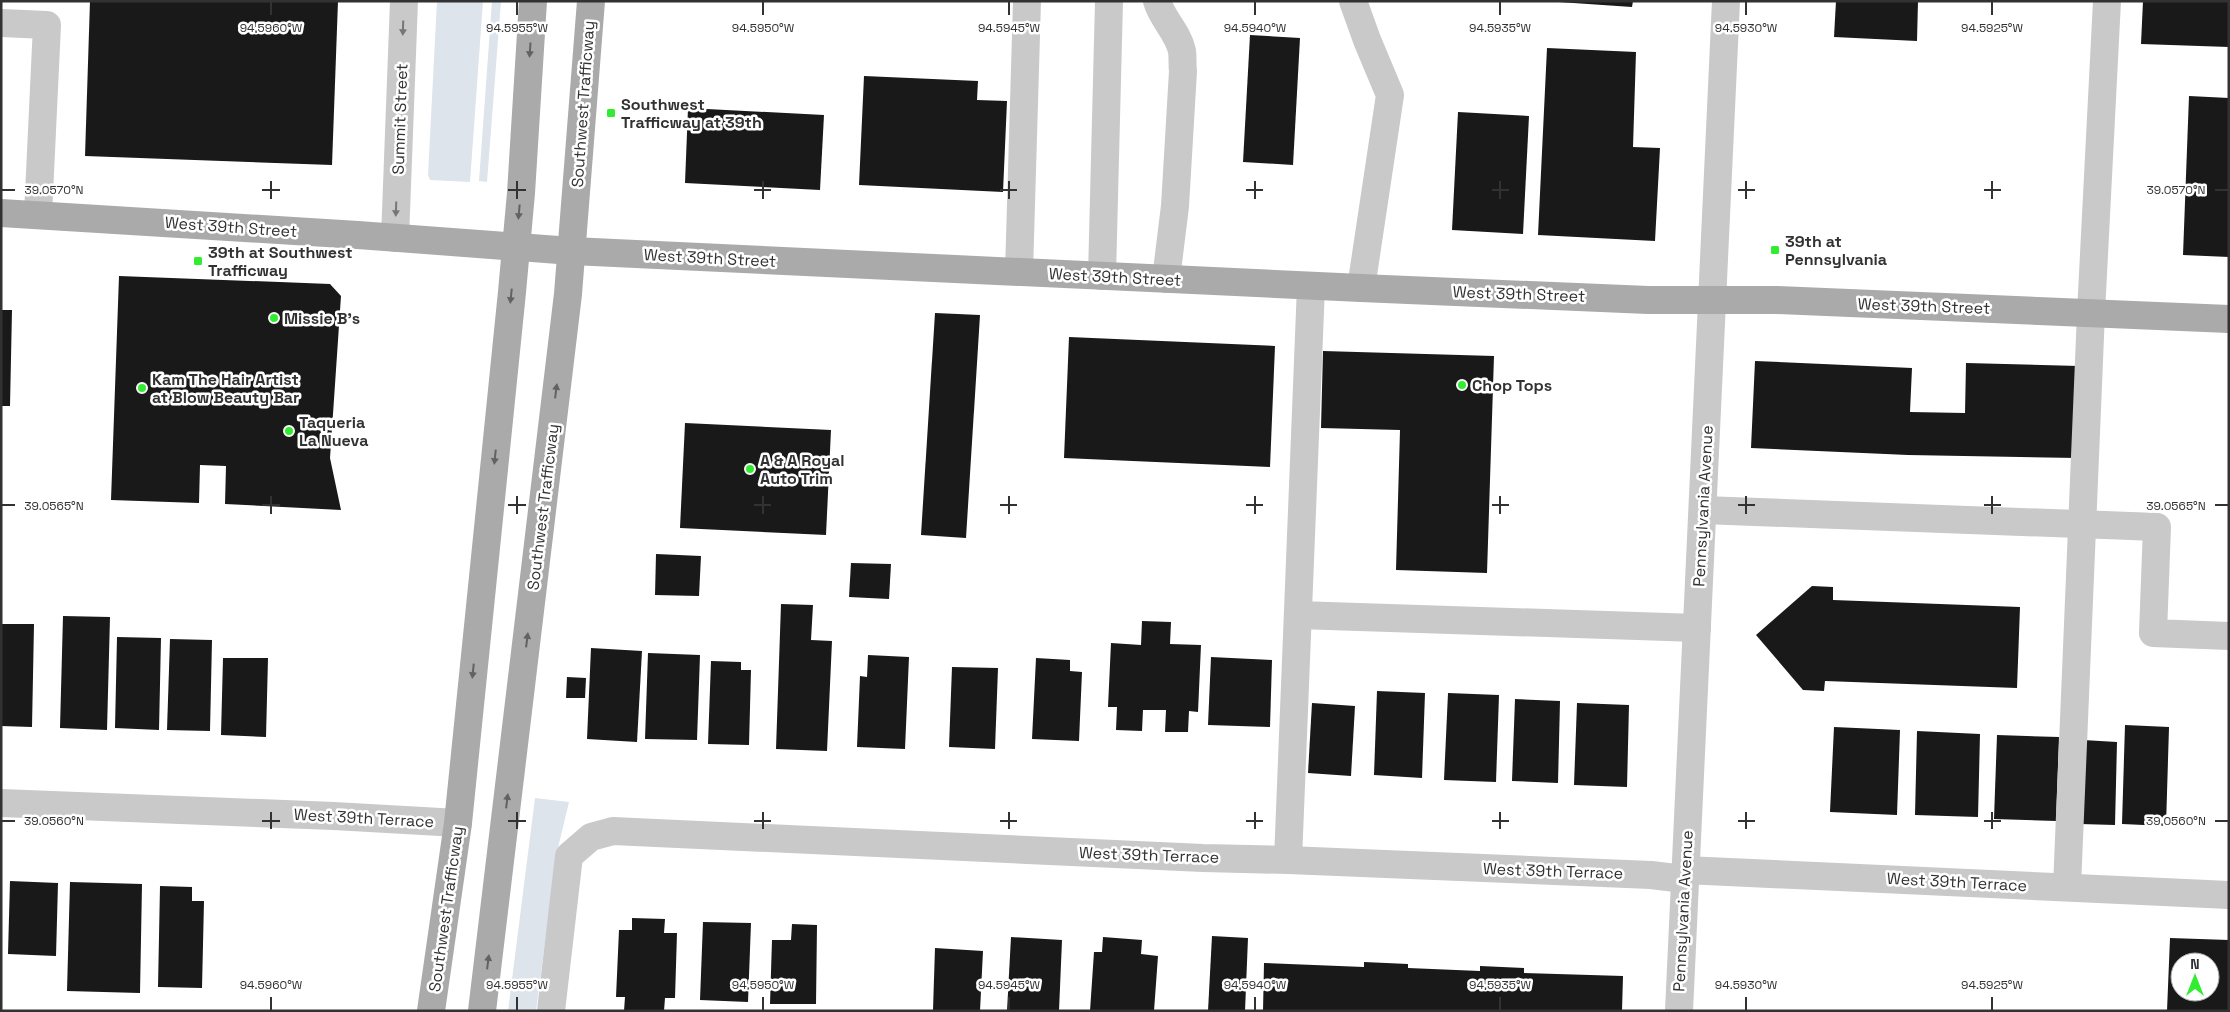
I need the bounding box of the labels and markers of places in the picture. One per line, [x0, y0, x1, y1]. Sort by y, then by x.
place label: Southwest Trafficway at 39th [621, 94, 762, 133]
marker: Southwest Trafficway at 39th [605, 107, 617, 119]
place label: 39th at Pennsylvania [1785, 231, 1887, 270]
place label: 39th at Southwest Trafficway [208, 242, 353, 281]
marker: 39th at Pennsylvania [1769, 244, 1781, 256]
marker: 39th at Southwest Trafficway [192, 255, 204, 267]
place label: Missie B's [284, 308, 360, 329]
marker: Missie B's [268, 312, 280, 324]
place label: Kam The Hair Artist at Blow Beauty Bar [152, 369, 299, 408]
place label: Chop Tops [1472, 375, 1552, 396]
marker: Chop Tops [1456, 379, 1468, 391]
marker: Kam The Hair Artist at Blow Beauty Bar [136, 382, 148, 394]
place label: Taqueria La Nueva [299, 412, 368, 451]
marker: Taqueria La Nueva [283, 425, 295, 437]
place label: A & A Royal Auto Trim [760, 450, 845, 489]
marker: A & A Royal Auto Trim [744, 463, 756, 475]

